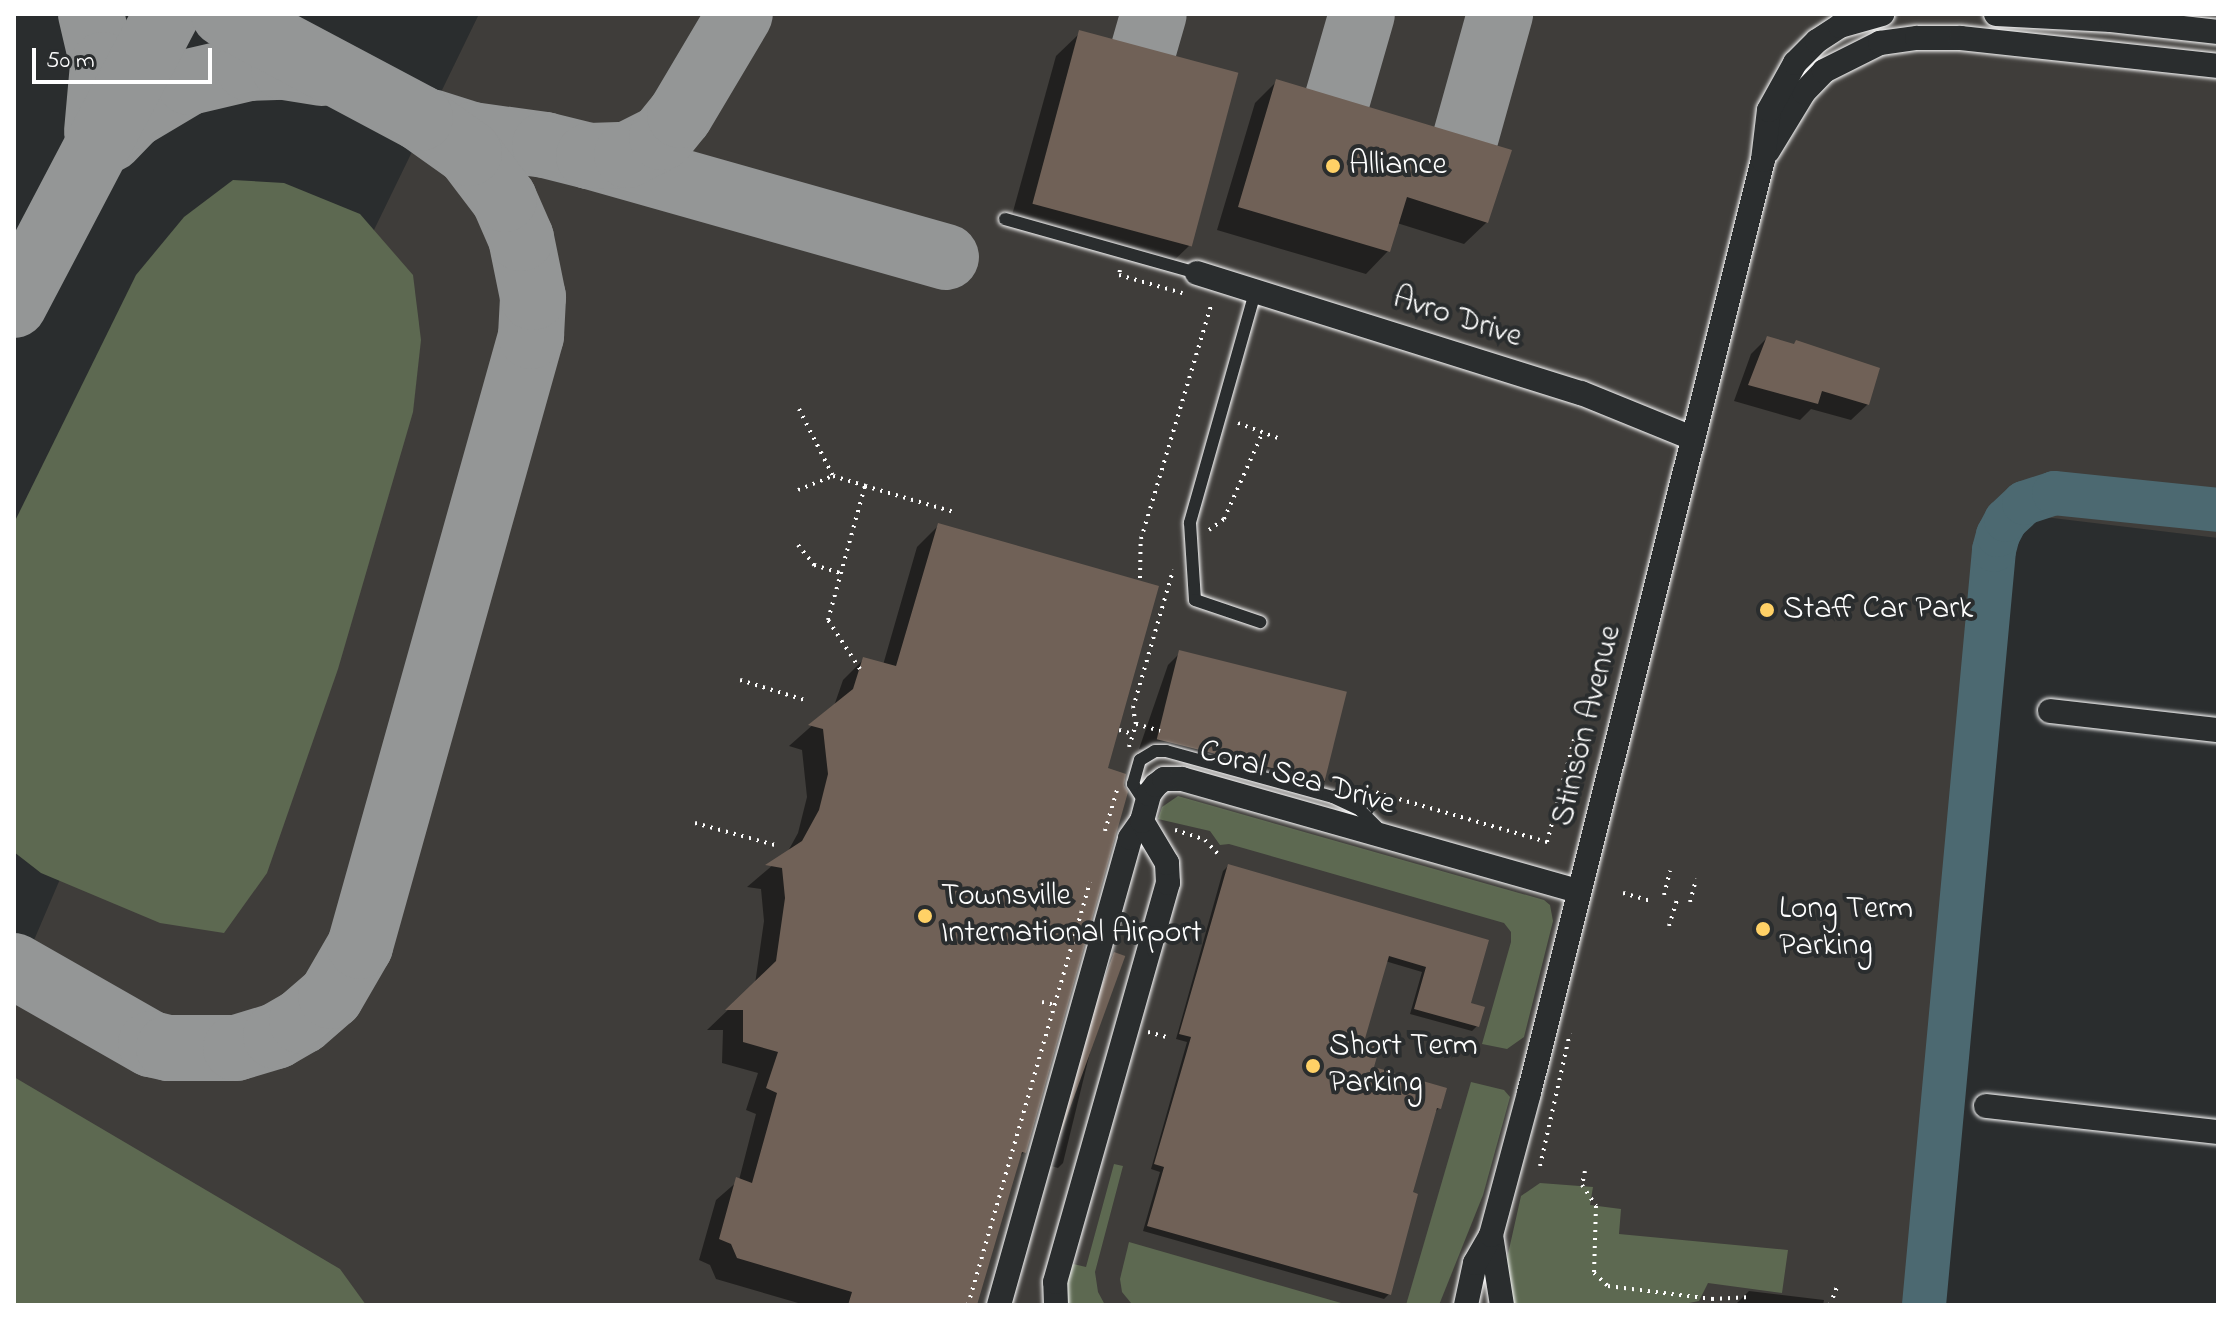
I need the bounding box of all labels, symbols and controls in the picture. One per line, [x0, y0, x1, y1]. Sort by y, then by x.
scale bar [36, 32, 216, 82]
text: 50 m [46, 44, 95, 79]
place label: Alliance [1349, 147, 1447, 185]
marker: Alliance [1324, 157, 1342, 175]
street label: Avro Drive [1388, 280, 1526, 358]
place label: Staff Car Park [1783, 591, 1973, 629]
marker: Staff Car Park [1758, 601, 1776, 619]
street label: Stinson Avenue [1545, 622, 1631, 830]
street label: Coral Sea Drive [1195, 733, 1399, 825]
place label: Townsville International Airport [941, 879, 1202, 954]
place label: Long Term Parking [1779, 892, 1913, 967]
marker: Townsville International Airport [916, 907, 934, 925]
marker: Long Term Parking [1754, 920, 1772, 938]
place label: Short Term Parking [1329, 1029, 1477, 1104]
marker: Short Term Parking [1304, 1057, 1322, 1075]

